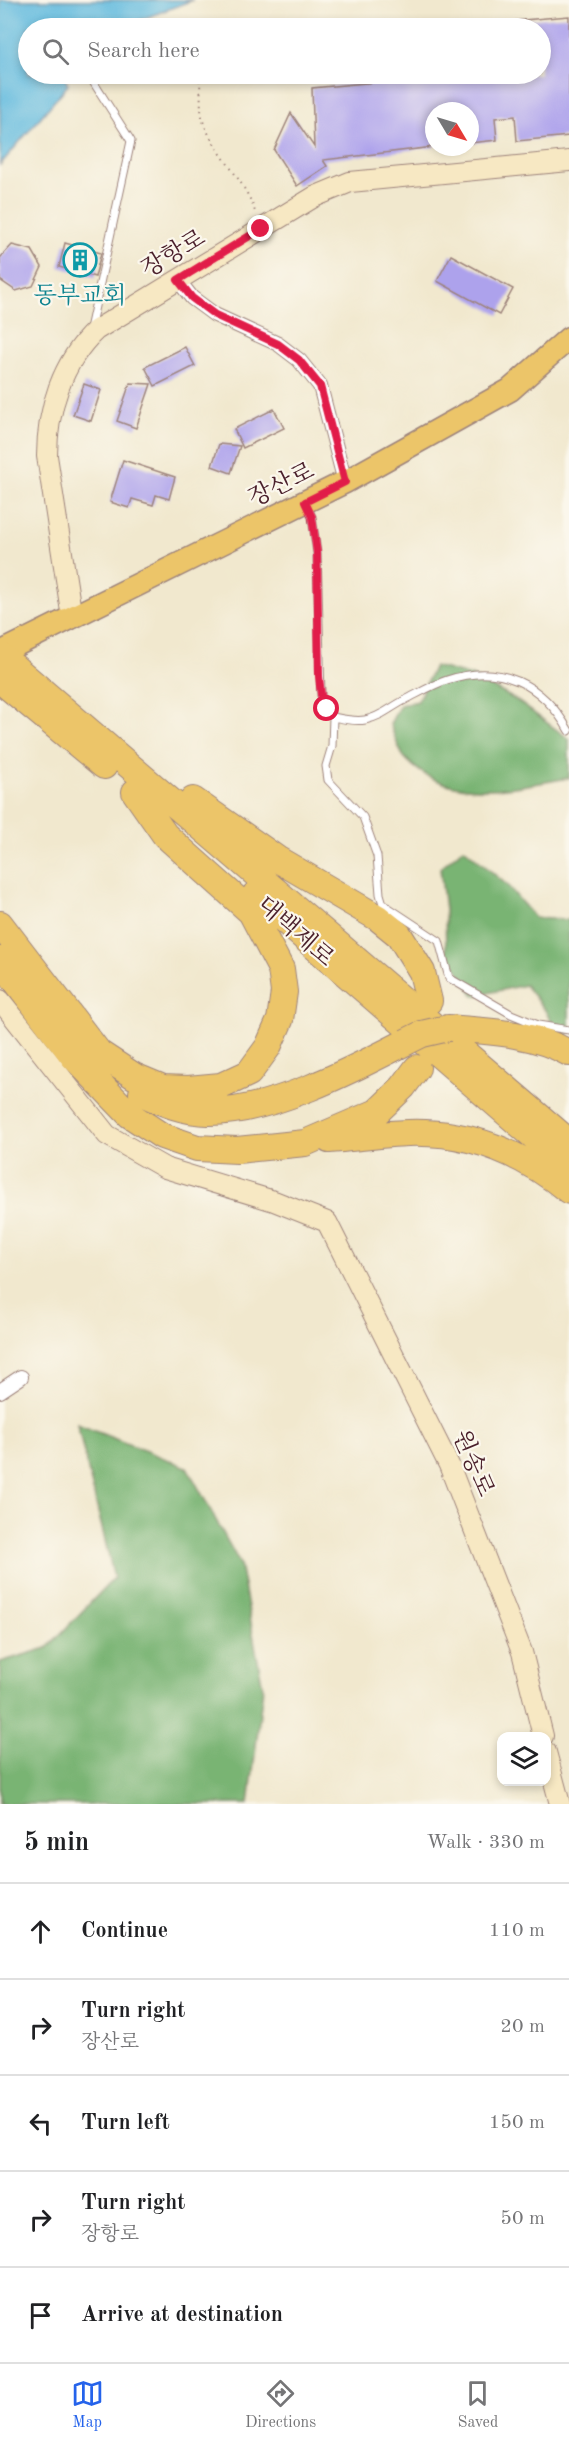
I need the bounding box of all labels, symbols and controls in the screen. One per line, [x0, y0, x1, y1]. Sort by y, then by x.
search box [18, 18, 551, 84]
icon: search [39, 35, 72, 68]
text: Search here [87, 40, 200, 62]
north arrow [425, 102, 479, 156]
route end [247, 215, 273, 241]
street label: 장항로 [137, 225, 210, 283]
building icon: 동부교회 [62, 242, 98, 278]
place label: 동부교회 [34, 283, 126, 309]
street label: 장산로 [244, 458, 318, 512]
route start [313, 695, 339, 721]
street label: 대백제로 [252, 892, 339, 972]
street label: 원송로 [448, 1426, 500, 1500]
map controls [497, 1732, 551, 1786]
button: layers [497, 1732, 551, 1786]
text: 5 min [24, 1830, 89, 1856]
text: Walk · 330 m [426, 1833, 545, 1853]
icon: ahead [24, 1915, 57, 1948]
text: Continue [81, 1920, 168, 1942]
text: 110 m [489, 1921, 545, 1941]
text: Turn right [81, 2000, 185, 2022]
icon: right [24, 2011, 57, 2044]
text: 20 m [500, 2017, 545, 2037]
text: 장산로 [81, 2033, 139, 2053]
icon: left [24, 2107, 57, 2140]
text: Turn left [81, 2112, 170, 2134]
text: 150 m [489, 2113, 545, 2133]
text: Turn right [81, 2192, 185, 2214]
icon: right [24, 2203, 57, 2236]
text: 50 m [500, 2209, 545, 2229]
text: 장항로 [81, 2225, 139, 2245]
icon: arrive [24, 2299, 57, 2332]
text: Arrive at destination [81, 2304, 283, 2326]
tab: Map [71, 2377, 104, 2433]
tab: Directions [245, 2377, 316, 2433]
tab: Saved [458, 2377, 498, 2433]

